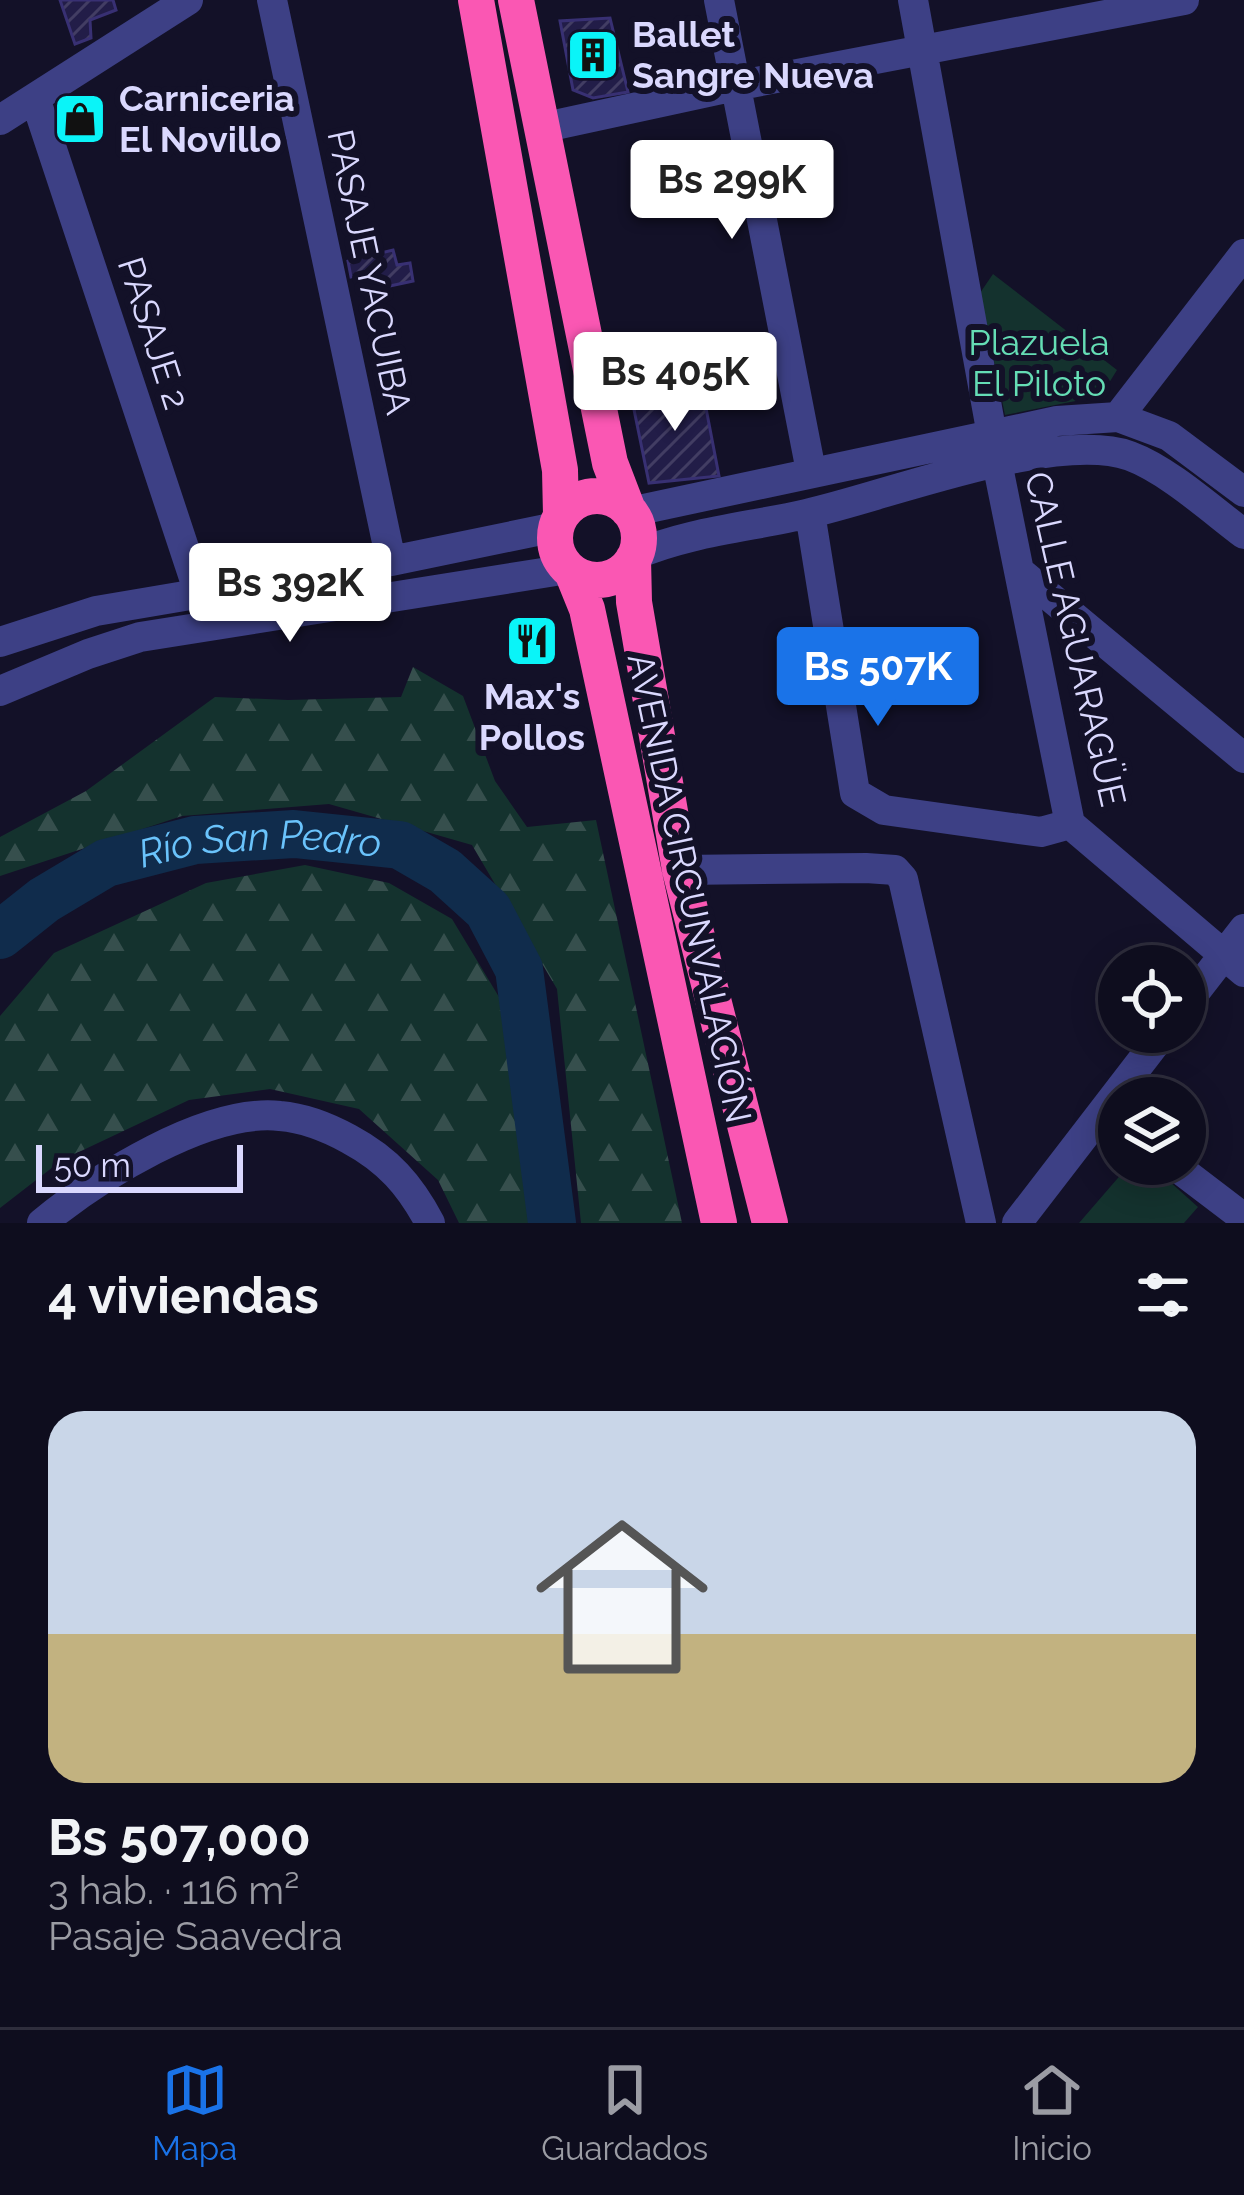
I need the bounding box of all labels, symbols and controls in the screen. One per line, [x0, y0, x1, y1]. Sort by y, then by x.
place label: Ballet Sangre Nueva [632, 13, 874, 96]
building icon: Ballet Sangre Nueva [565, 27, 621, 83]
place label: Carniceria El Novillo [119, 77, 295, 160]
shop icon: Carniceria El Novillo [52, 91, 108, 147]
street label: PASAJE YACUIBA [319, 126, 421, 418]
pin: Bs 299K [621, 140, 843, 242]
text: Bs 299K [658, 156, 806, 202]
street label: PASAJE 2 [110, 252, 198, 414]
park label: Plazuela El Piloto [968, 321, 1110, 404]
pin: Bs 405K [564, 332, 786, 434]
text: Bs 405K [601, 348, 749, 394]
street label: CALLE AGUARAGÜE [1017, 468, 1135, 810]
pin: Bs 392K [179, 543, 401, 645]
text: Bs 392K [216, 559, 364, 605]
restaurant icon: Max's Pollos [504, 613, 560, 669]
pin: Bs 507K [767, 627, 989, 729]
text: Bs 507K [804, 643, 952, 689]
street label: AVENIDA CIRCUNVALACIÓN [620, 649, 760, 1127]
place label: Max's Pollos [479, 675, 585, 758]
water label: Río San Pedro [133, 810, 384, 877]
map controls [1098, 945, 1206, 1185]
button: locate [1098, 945, 1206, 1053]
button: layers [1098, 1077, 1206, 1185]
scale bar [36, 1139, 243, 1192]
text: 50 m [54, 1146, 131, 1185]
icon: filters [1130, 1262, 1196, 1328]
text: 4 viviendas [48, 1265, 319, 1325]
icon: home [514, 1489, 730, 1705]
text: Bs 507,000 [48, 1807, 311, 1867]
text: 3 hab. · 116 m² [48, 1867, 299, 1913]
text: Pasaje Saavedra [48, 1913, 343, 1959]
tab: Mapa [152, 2057, 237, 2168]
tab: Guardados [541, 2057, 708, 2168]
tab: Inicio [1012, 2057, 1092, 2168]

